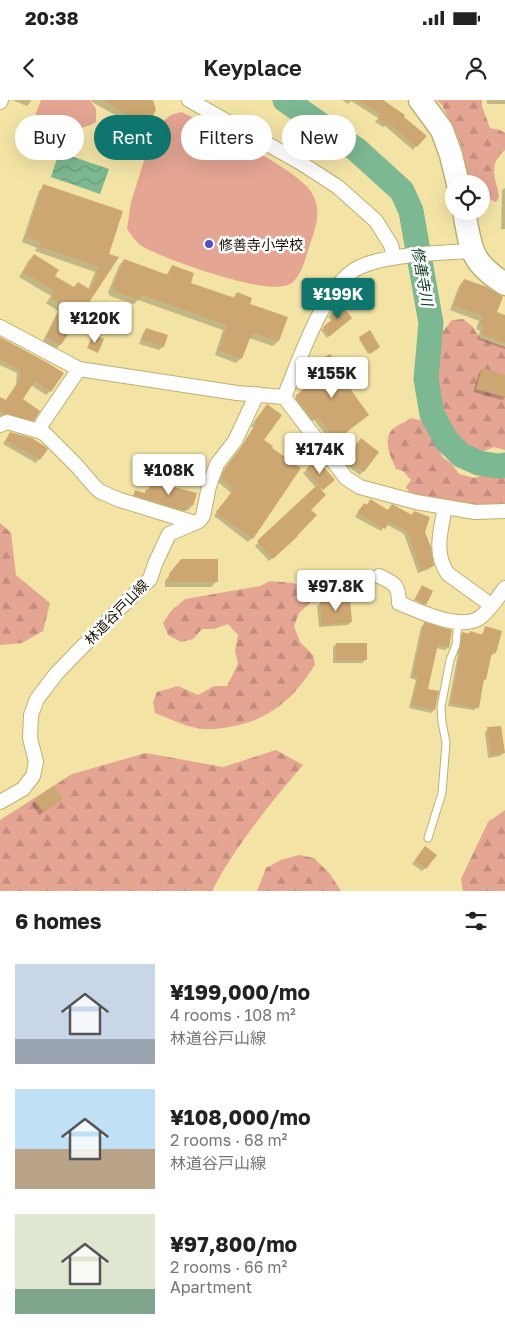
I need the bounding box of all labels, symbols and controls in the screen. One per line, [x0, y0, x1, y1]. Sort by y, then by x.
text: 20:38 [25, 6, 79, 29]
icon: back [15, 54, 43, 82]
text: Keyplace [203, 54, 302, 81]
icon: person [462, 54, 490, 82]
chip: Buy [15, 115, 84, 160]
chip: Rent [94, 115, 171, 160]
chip: Filters [181, 115, 272, 160]
chip: New [282, 115, 356, 160]
map controls [445, 175, 490, 220]
button: locate [445, 175, 490, 220]
place label: 修善寺小学校 [219, 236, 303, 253]
marker: 修善寺小学校 [203, 238, 215, 250]
water label: 修善寺川 [409, 245, 437, 309]
pin: ¥199K [303, 278, 373, 320]
text: ¥199K [313, 284, 363, 304]
pin: ¥120K [60, 302, 130, 344]
text: ¥120K [70, 308, 120, 328]
pin: ¥155K [297, 356, 367, 399]
text: ¥155K [307, 363, 357, 383]
pin: ¥174K [285, 432, 355, 475]
text: ¥174K [295, 439, 345, 459]
pin: ¥108K [134, 454, 204, 496]
text: ¥108K [143, 460, 195, 480]
pin: ¥97.8K [295, 570, 377, 612]
street label: 林道谷戸山線 [81, 576, 151, 648]
text: ¥97.8K [308, 576, 364, 596]
icon: filters [462, 907, 490, 935]
text: 6 homes [15, 908, 101, 934]
text: ¥199,000/mo [170, 979, 310, 1005]
icon: home [55, 984, 115, 1044]
text: 4 rooms · 108 m² [170, 1005, 296, 1025]
text: 林道谷戸山線 [170, 1028, 266, 1048]
text: ¥108,000/mo [170, 1104, 311, 1130]
icon: home [55, 1109, 115, 1169]
text: 2 rooms · 68 m² [170, 1130, 287, 1150]
text: 林道谷戸山線 [170, 1153, 266, 1173]
text: ¥97,800/mo [170, 1231, 297, 1257]
icon: home [55, 1234, 115, 1294]
text: 2 rooms · 66 m² [170, 1257, 287, 1277]
text: Apartment [170, 1277, 252, 1297]

